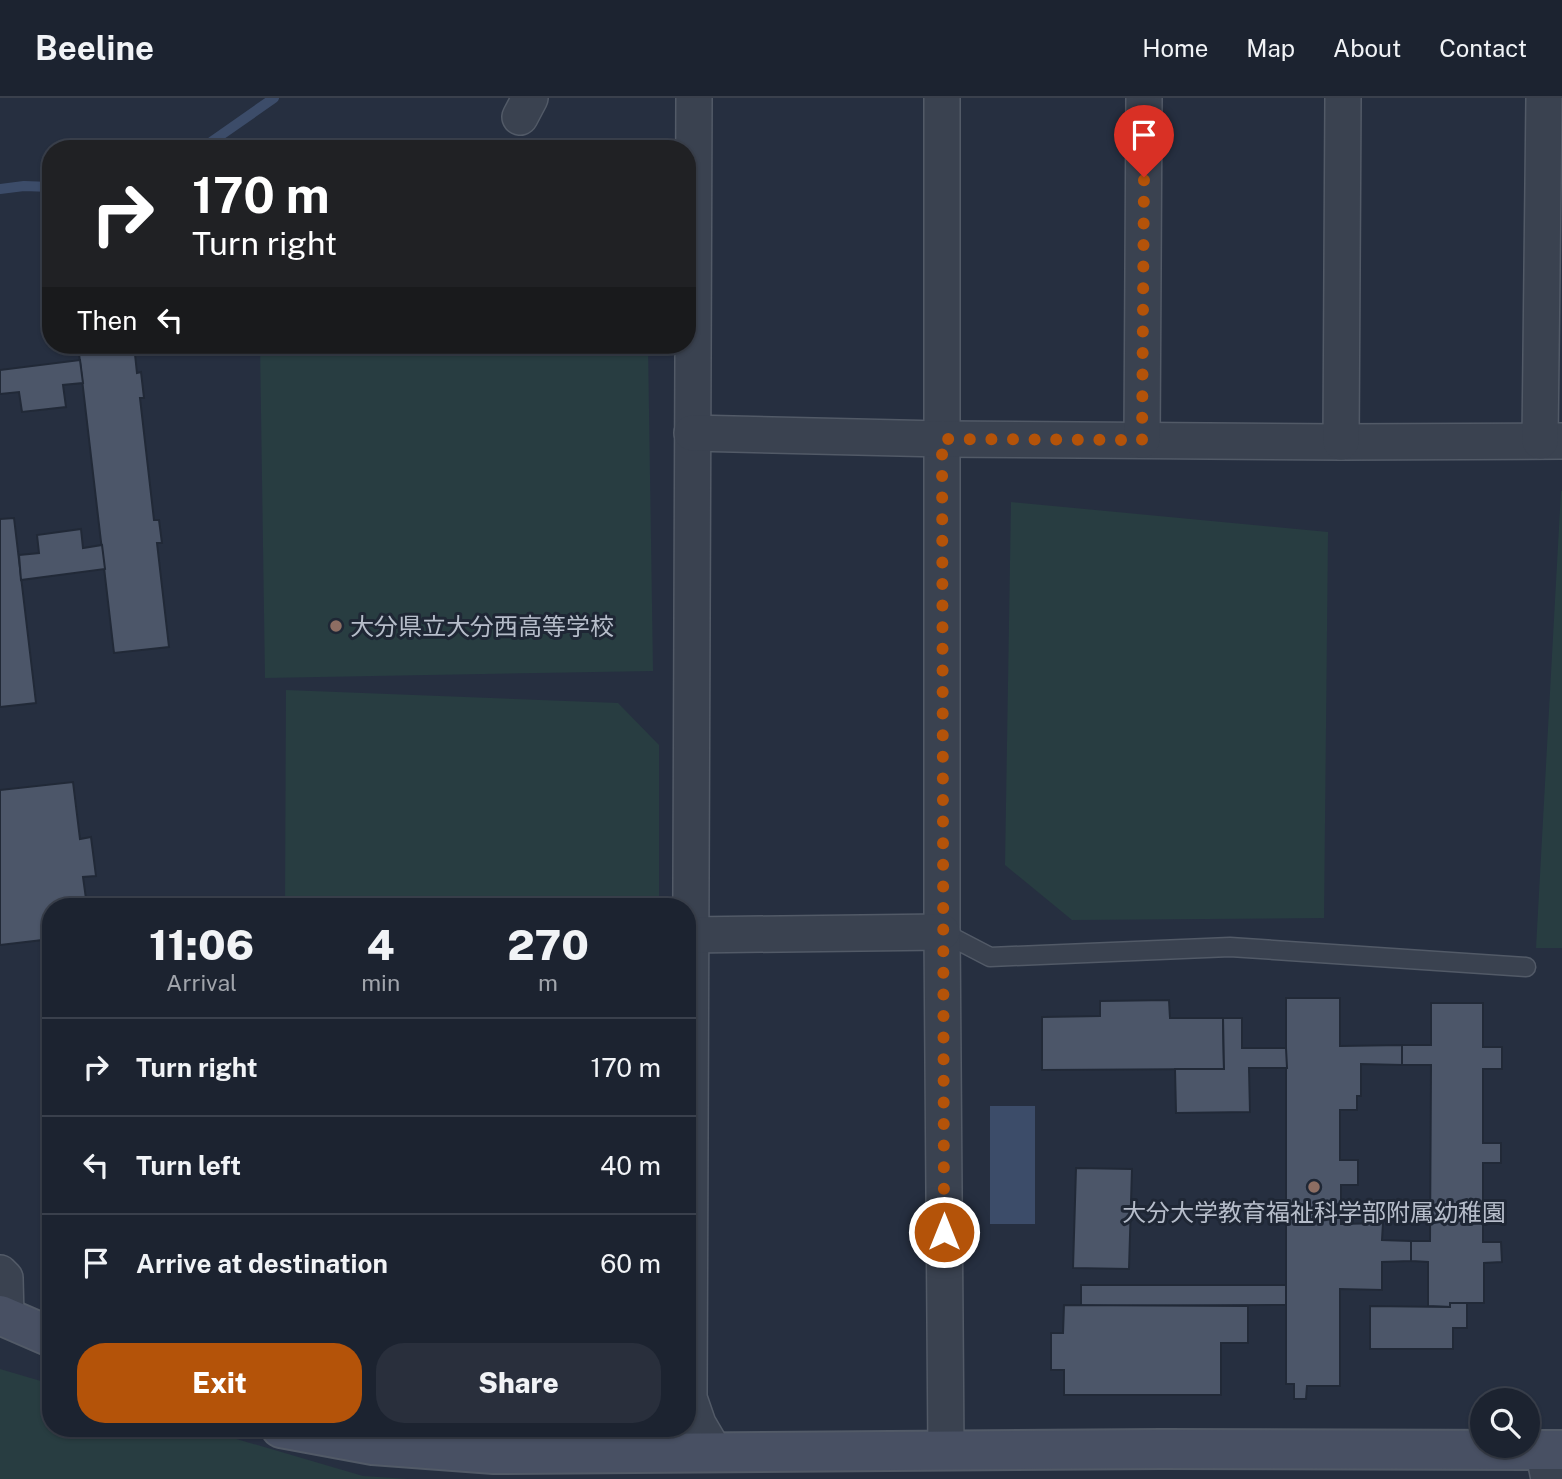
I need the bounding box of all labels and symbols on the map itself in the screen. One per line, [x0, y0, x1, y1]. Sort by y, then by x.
pin [1114, 105, 1174, 177]
place label: 大分県立大分西高等学校 [350, 612, 614, 640]
marker: 大分県立大分西高等学校 [328, 618, 344, 634]
marker: 大分大学教育福祉科学部附属幼稚園 [1306, 1179, 1322, 1195]
position arrow [907, 1195, 981, 1269]
place label: 大分大学教育福祉科学部附属幼稚園 [1122, 1198, 1506, 1226]

